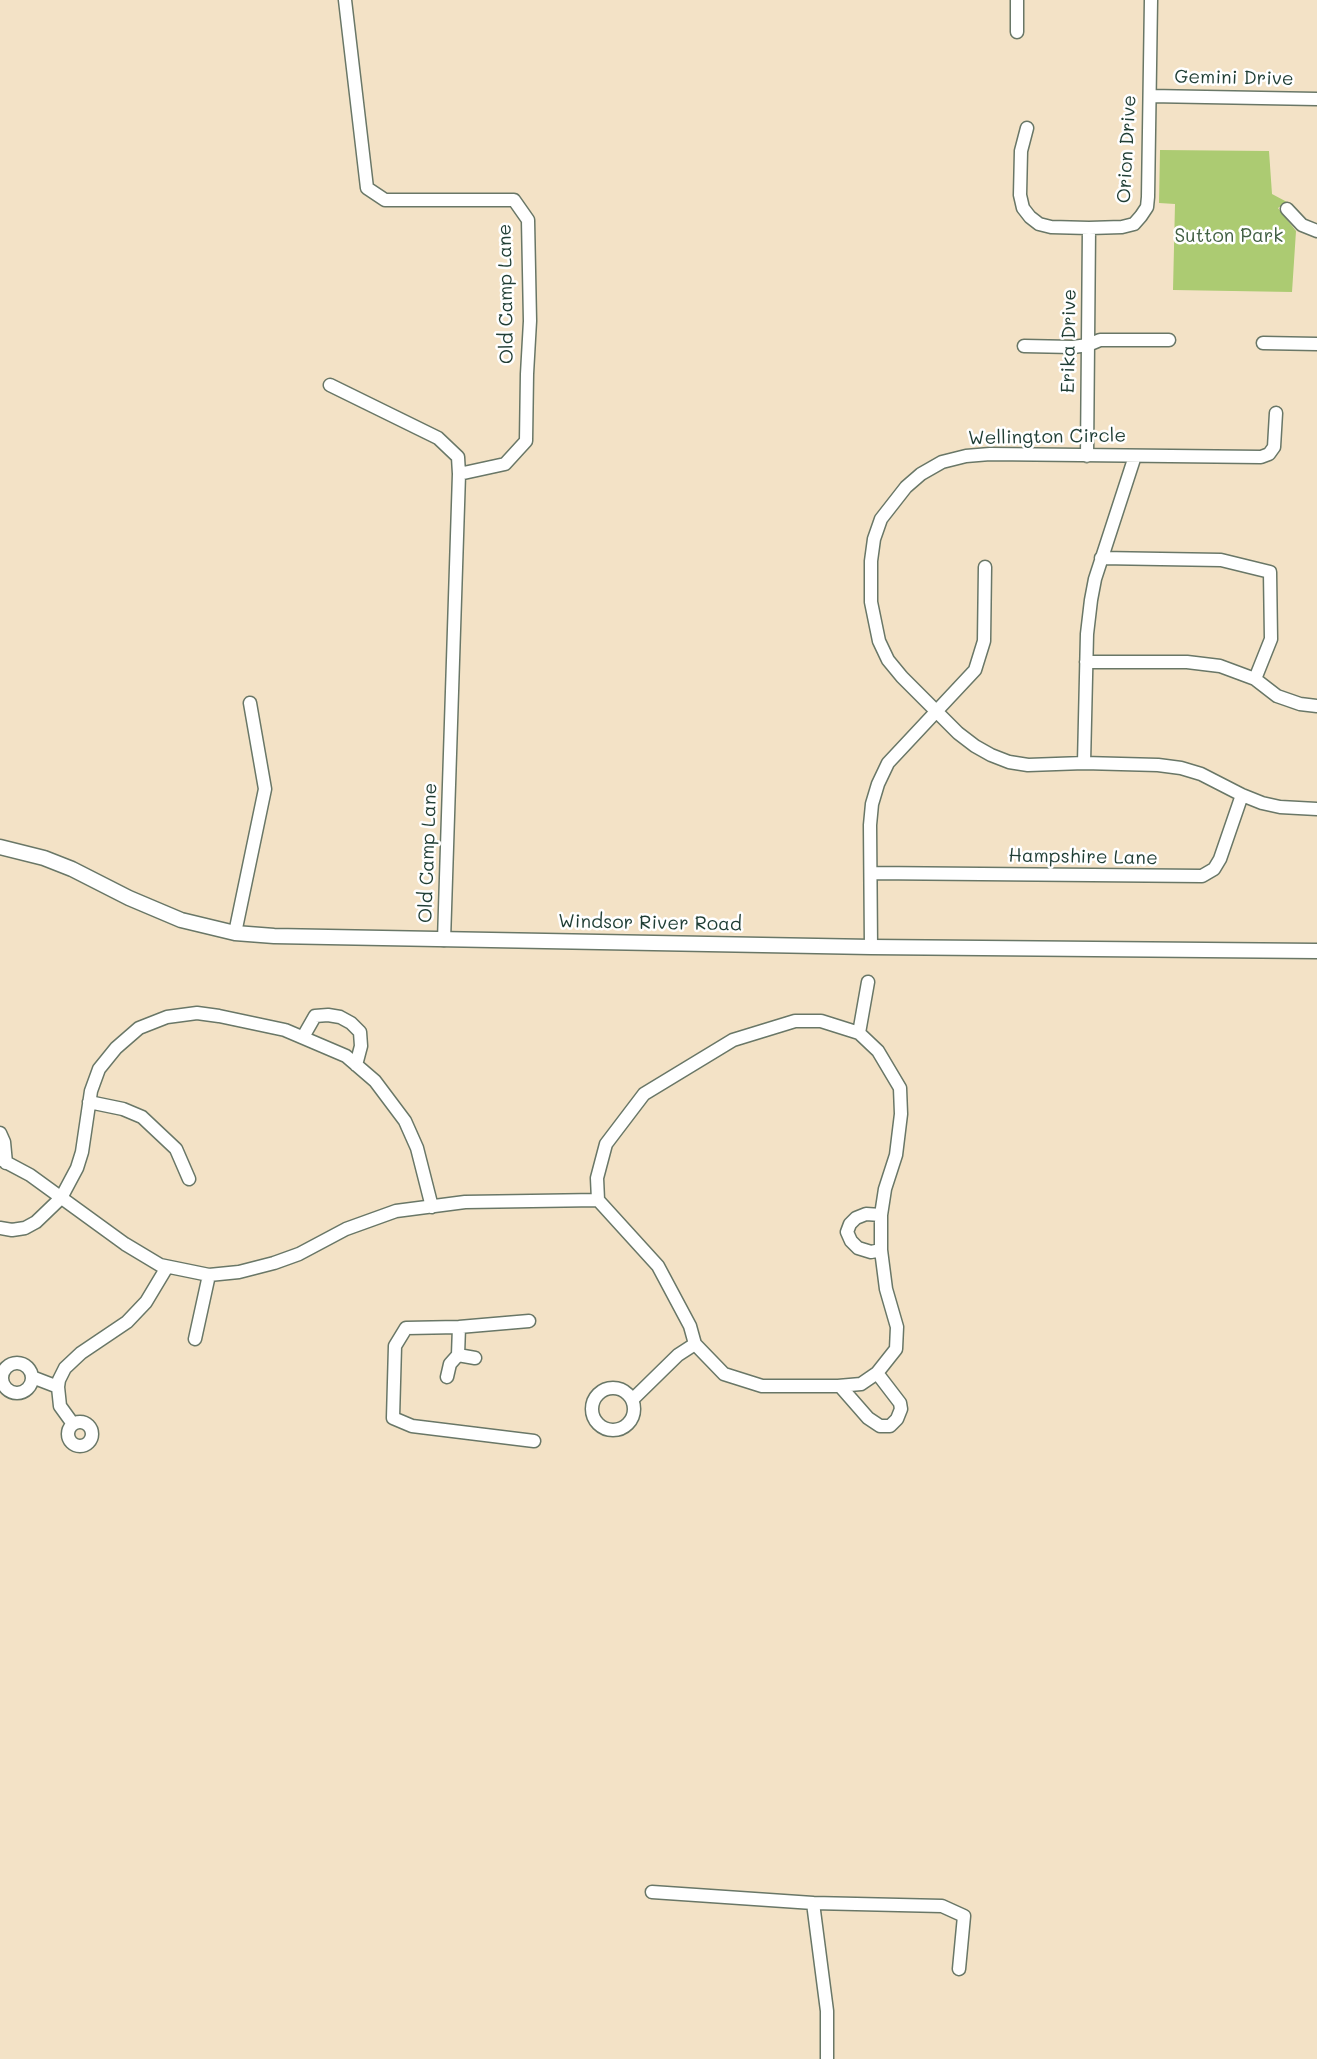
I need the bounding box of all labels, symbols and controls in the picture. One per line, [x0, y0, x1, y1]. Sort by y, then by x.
street label: Gemini Drive [1174, 66, 1294, 90]
street label: Orion Drive [1113, 94, 1141, 204]
street label: Old Camp Lane [493, 224, 519, 364]
park label: Sutton Park [1175, 225, 1283, 247]
street label: Erika Drive [1057, 289, 1081, 393]
street label: Wellington Circle [968, 424, 1126, 450]
street label: Old Camp Lane [414, 782, 442, 924]
street label: Hampshire Lane [1008, 844, 1158, 870]
street label: Windsor River Road [558, 910, 742, 936]

